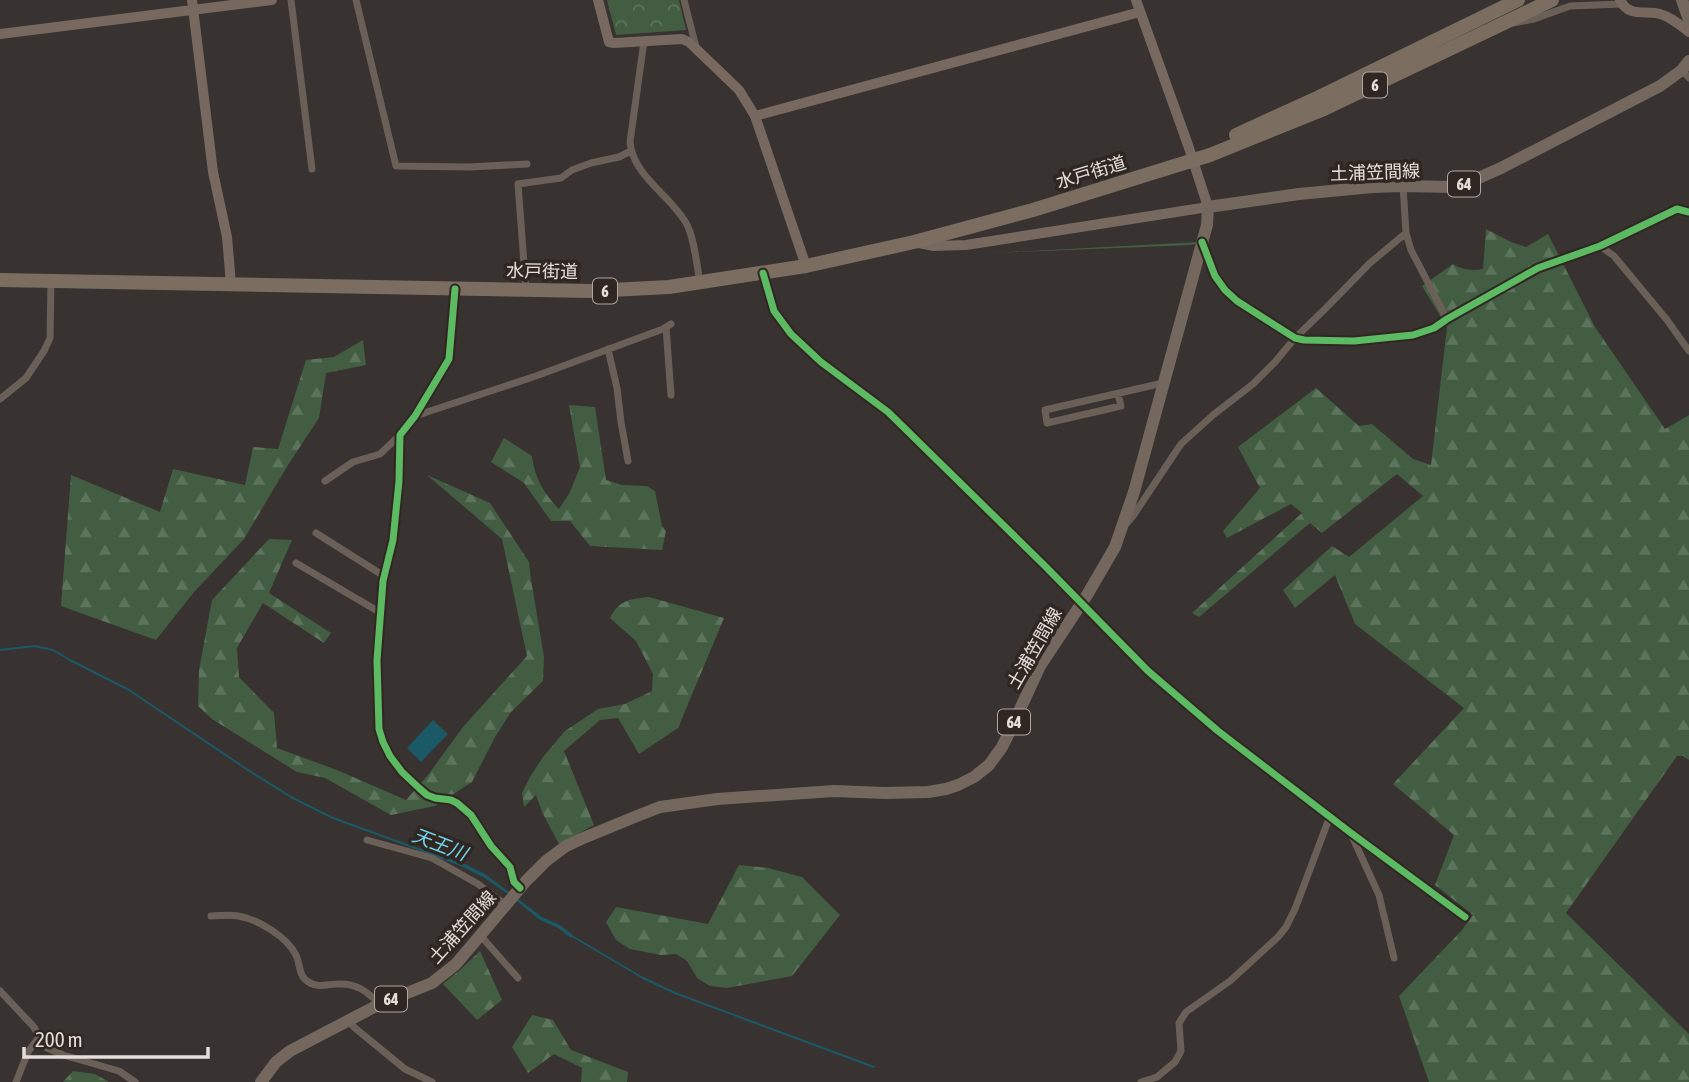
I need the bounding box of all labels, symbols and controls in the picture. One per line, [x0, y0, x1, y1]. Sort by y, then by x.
road number: 6 [1363, 72, 1387, 97]
street label: 水戸街道 [1054, 151, 1128, 193]
street label: 土浦笠間線 [1330, 160, 1420, 184]
road number: 64 [1448, 172, 1480, 196]
street label: 水戸街道 [506, 260, 578, 282]
road number: 6 [593, 278, 617, 304]
street label: 土浦笠間線 [1002, 604, 1066, 692]
road number: 64 [998, 709, 1030, 734]
water label: 天王川 [409, 824, 472, 865]
street label: 土浦笠間線 [424, 887, 500, 967]
road number: 64 [375, 987, 407, 1012]
scale bar [24, 1016, 208, 1060]
text: 200 m [35, 1027, 83, 1051]

